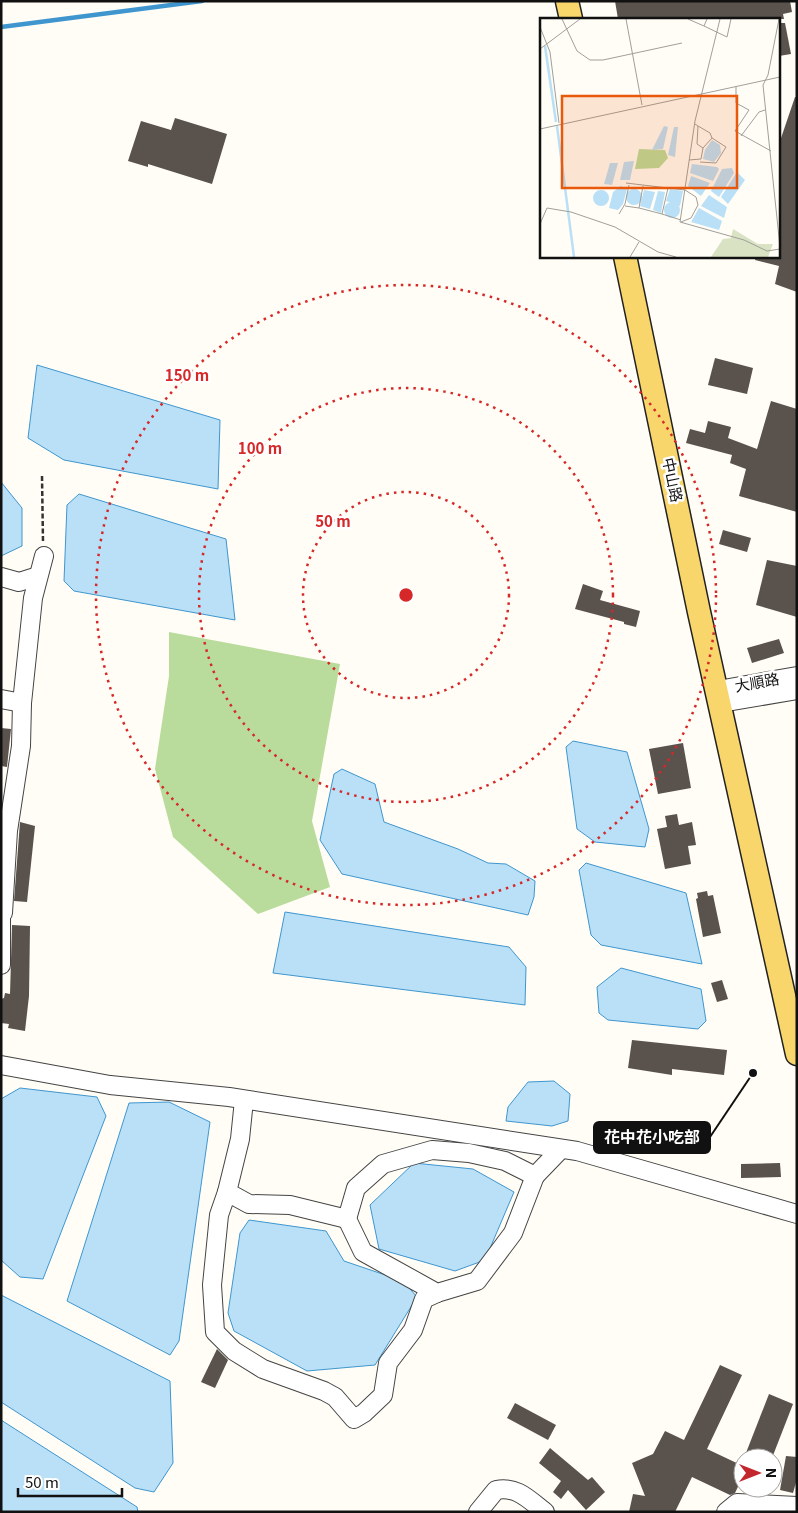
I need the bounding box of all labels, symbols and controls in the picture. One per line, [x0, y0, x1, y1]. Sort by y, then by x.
inset map [540, 18, 780, 258]
text: 150 m [165, 364, 209, 385]
text: 100 m [238, 437, 282, 458]
street label: 中山路 [659, 455, 688, 504]
text: 50 m [315, 510, 351, 531]
centre of rings [397, 586, 415, 604]
street label: 大順路 [733, 667, 781, 696]
callout: 花中花小吃部 [594, 1122, 710, 1153]
text: 花中花小吃部 [604, 1124, 700, 1148]
north arrow [733, 1448, 783, 1498]
scale bar [18, 1466, 121, 1498]
text: N [762, 1468, 782, 1478]
text: 50 m [25, 1471, 59, 1492]

